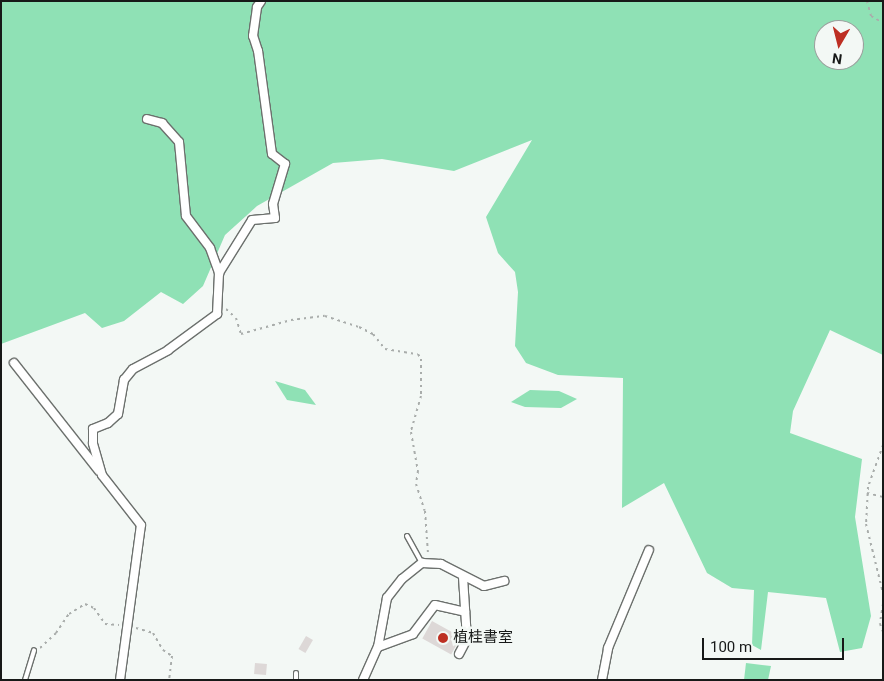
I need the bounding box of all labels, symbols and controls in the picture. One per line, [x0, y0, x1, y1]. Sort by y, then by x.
north arrow [814, 20, 864, 70]
text: N [831, 50, 843, 67]
scale bar [704, 628, 846, 660]
place label: 植桂書室 [453, 629, 513, 647]
marker: 植桂書室 [437, 632, 449, 644]
text: 100 m [710, 638, 752, 656]

